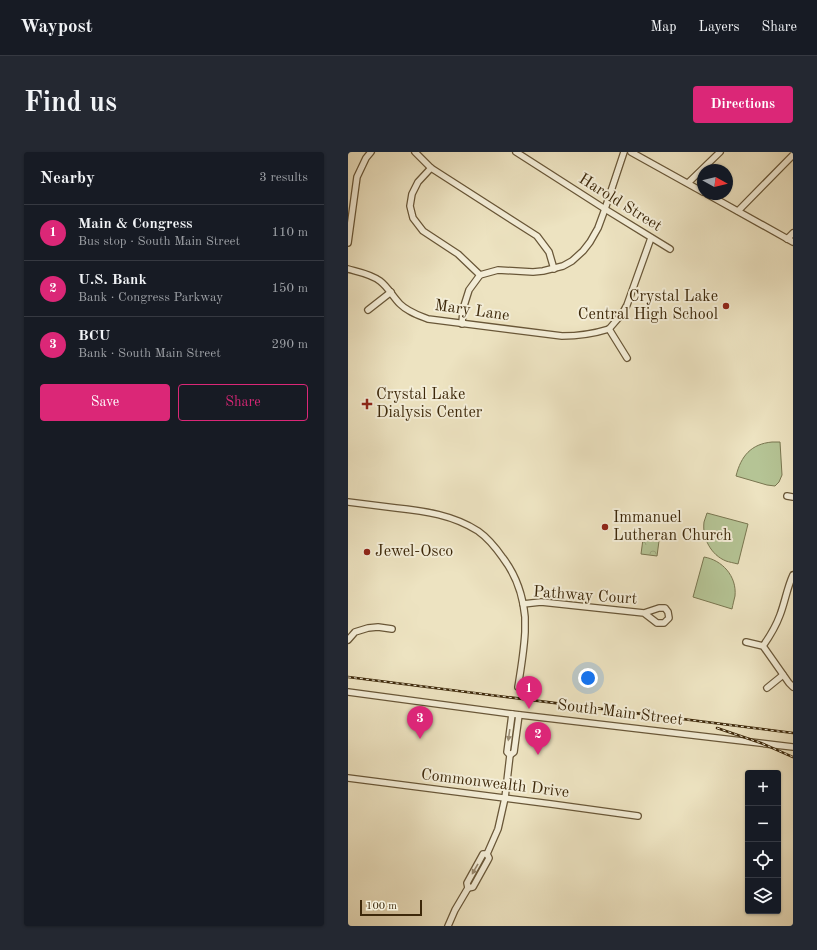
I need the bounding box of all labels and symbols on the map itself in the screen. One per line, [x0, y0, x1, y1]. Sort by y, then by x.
north arrow [697, 164, 733, 200]
street label: Harold Street [576, 171, 665, 235]
place label: Crystal Lake Central High School [578, 289, 718, 323]
street label: Mary Lane [434, 298, 510, 324]
marker: Crystal Lake Central High School [721, 301, 731, 311]
place label: Crystal Lake Dialysis Center [376, 387, 483, 421]
marker: Crystal Lake Dialysis Center [361, 398, 373, 410]
place label: Immanuel Lutheran Church [613, 510, 732, 544]
marker: Immanuel Lutheran Church [600, 522, 610, 532]
place label: Jewel-Osco [375, 544, 453, 560]
marker: Jewel-Osco [362, 547, 372, 557]
street label: Pathway Court [532, 584, 638, 608]
your location [578, 668, 598, 688]
pin: 1 [516, 676, 542, 709]
street label: South Main Street [556, 697, 684, 729]
pin: 3 [407, 706, 433, 739]
pin: 2 [525, 722, 551, 755]
one-way arrow [506, 729, 512, 741]
street label: Commonwealth Drive [420, 767, 570, 801]
one-way arrow [471, 863, 478, 875]
scale bar [360, 898, 422, 917]

